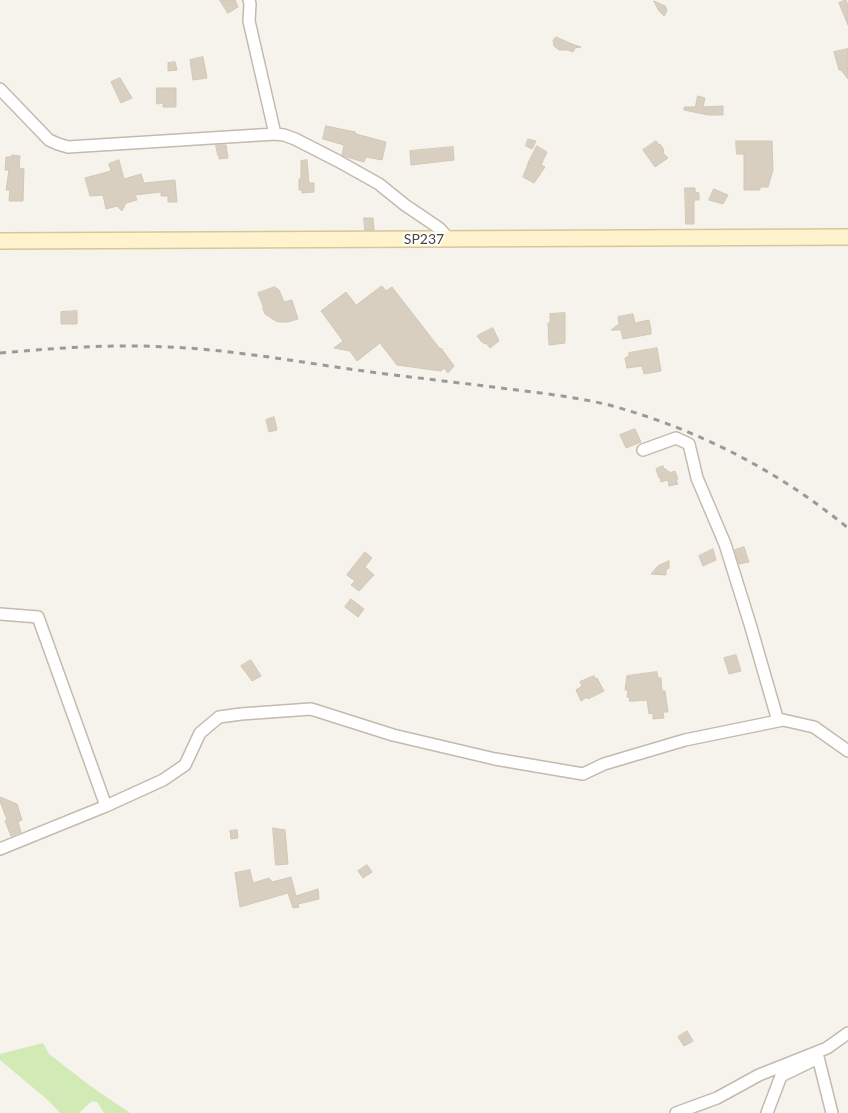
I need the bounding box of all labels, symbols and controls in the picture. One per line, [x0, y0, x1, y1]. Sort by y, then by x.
street label: SP237 [404, 231, 444, 247]

